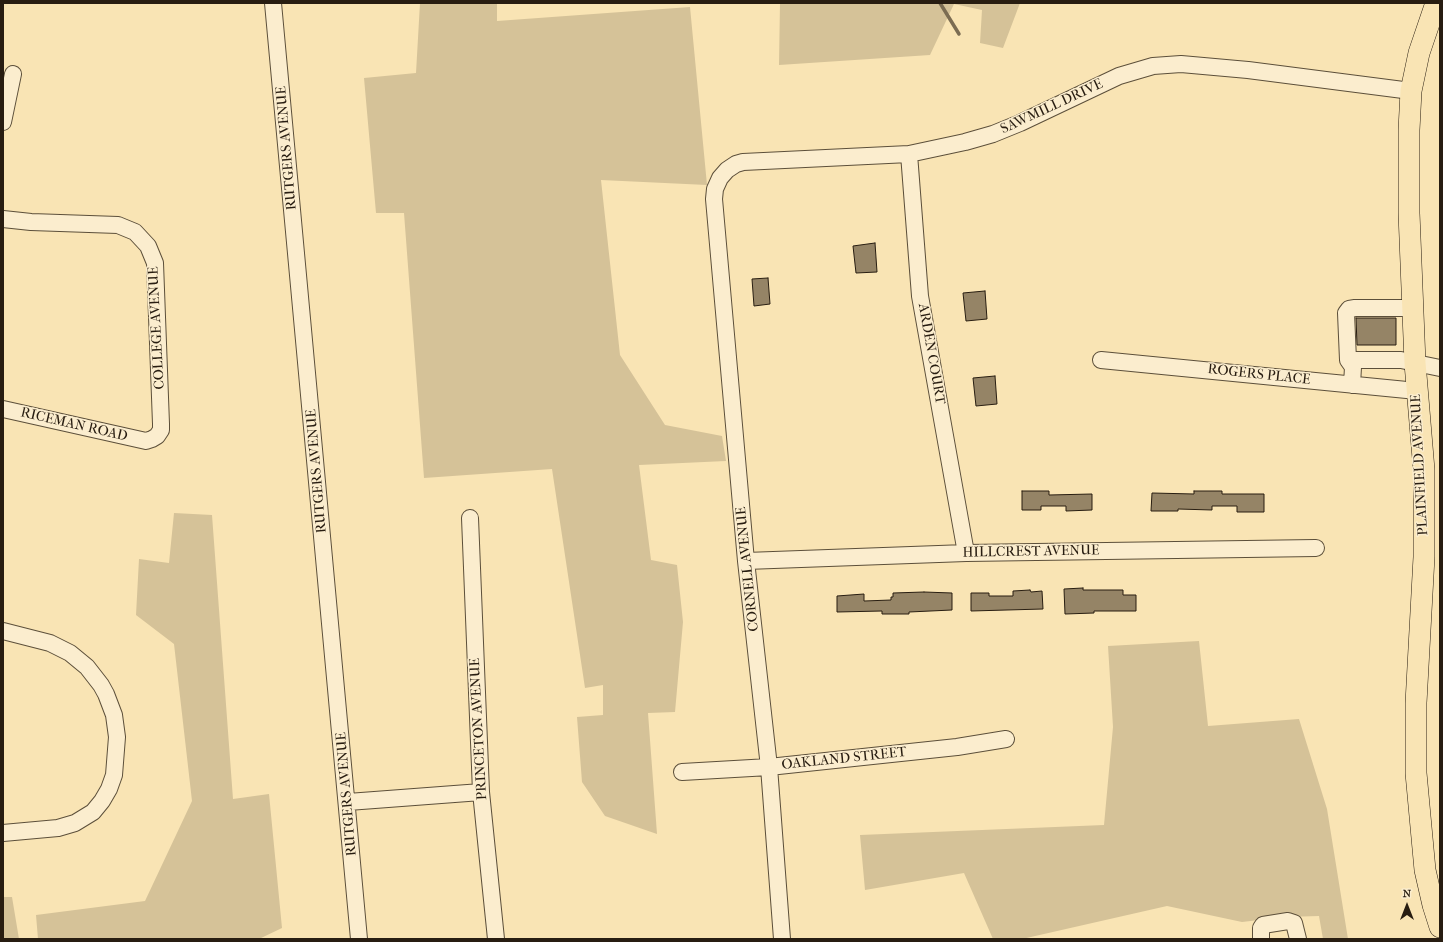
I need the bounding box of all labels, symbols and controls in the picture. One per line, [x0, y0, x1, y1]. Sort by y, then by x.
street label: SAWMILL DRIVE [998, 76, 1106, 138]
street label: RUTGERS AVENUE [273, 85, 301, 211]
street label: COLLEGE AVENUE [145, 266, 169, 390]
street label: ARDEN COURT [914, 302, 948, 406]
street label: ROGERS PLACE [1207, 361, 1311, 389]
street label: PLAINFIELD AVENUE [1408, 394, 1432, 536]
street label: RICEMAN ROAD [19, 405, 129, 445]
street label: RUTGERS AVENUE [303, 408, 331, 534]
street label: CORNELL AVENUE [733, 506, 763, 632]
street label: HILLCREST AVENUE [962, 542, 1100, 562]
street label: PRINCETON AVENUE [467, 657, 491, 801]
street label: RUTGERS AVENUE [333, 731, 361, 857]
street label: OAKLAND STREET [781, 744, 907, 774]
north arrow [1387, 886, 1427, 926]
text: N [1403, 887, 1411, 900]

